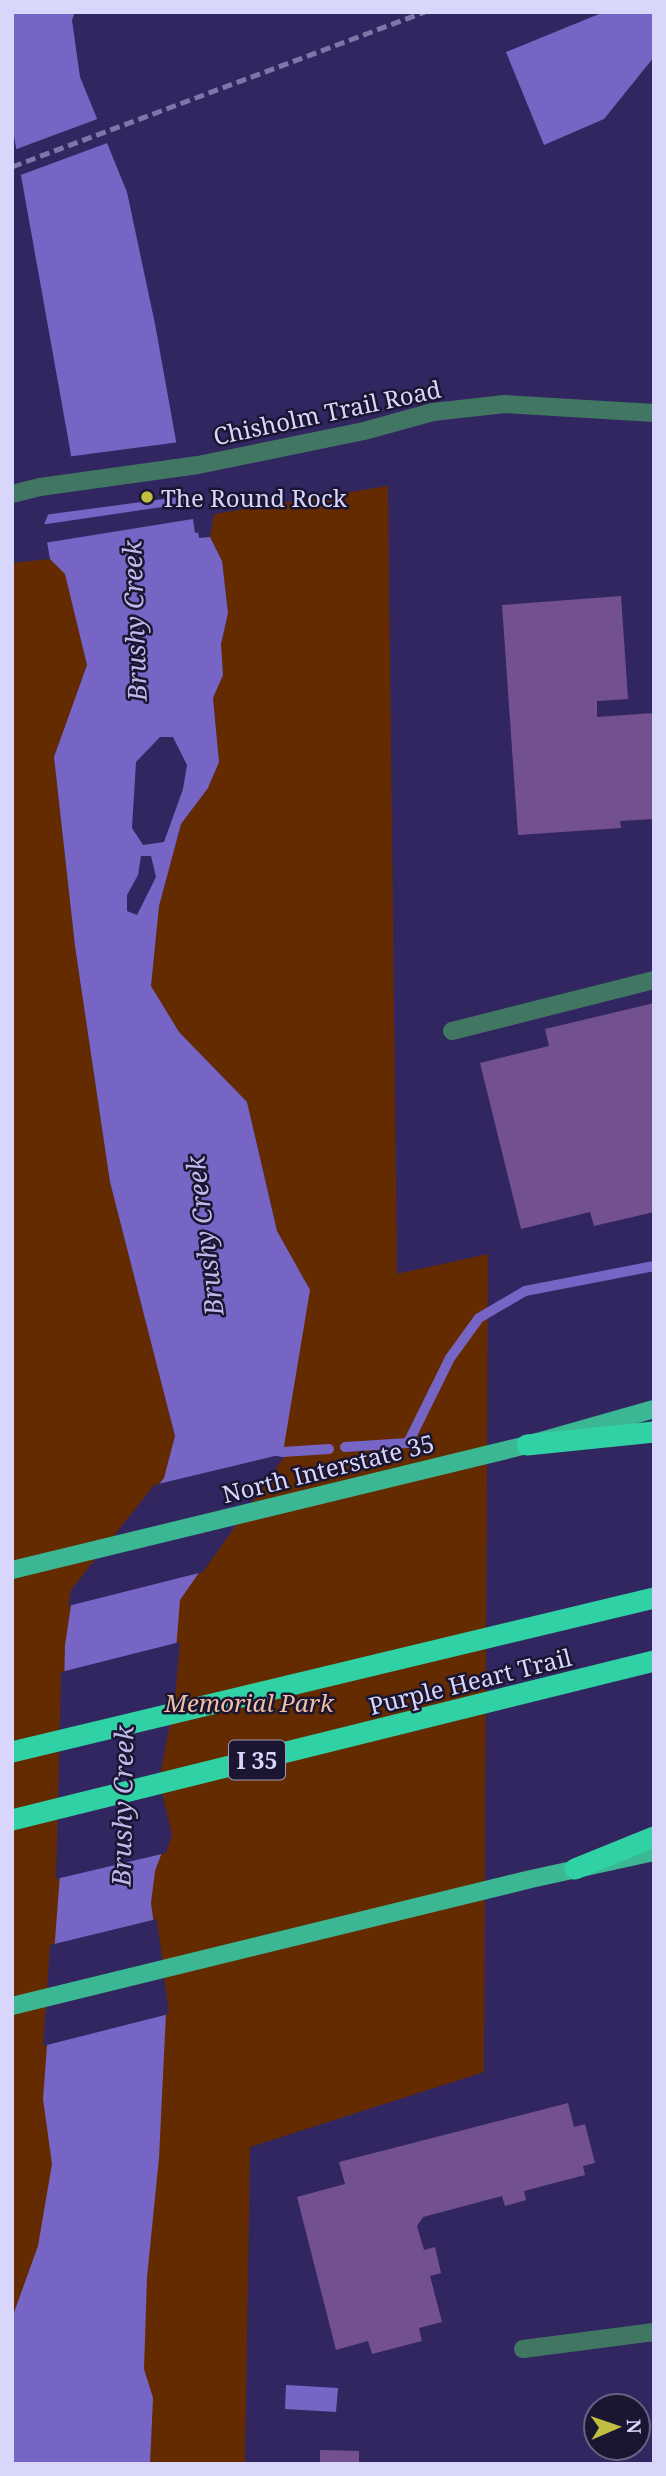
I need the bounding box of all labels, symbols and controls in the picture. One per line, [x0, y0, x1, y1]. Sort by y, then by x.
street label: Chisholm Trail Road [210, 372, 444, 452]
place label: The Round Rock [161, 481, 348, 514]
marker: The Round Rock [139, 489, 155, 505]
water label: Brushy Creek [113, 539, 155, 703]
water label: Brushy Creek [176, 1153, 232, 1319]
street label: North Interstate 35 [219, 1426, 437, 1510]
street label: Purple Heart Trail [365, 1640, 575, 1722]
park label: Memorial Park [163, 1686, 335, 1719]
water label: Brushy Creek [103, 1724, 141, 1888]
road number: I 35 [229, 1740, 285, 1779]
north arrow [582, 2392, 652, 2462]
text: N [621, 2418, 647, 2434]

